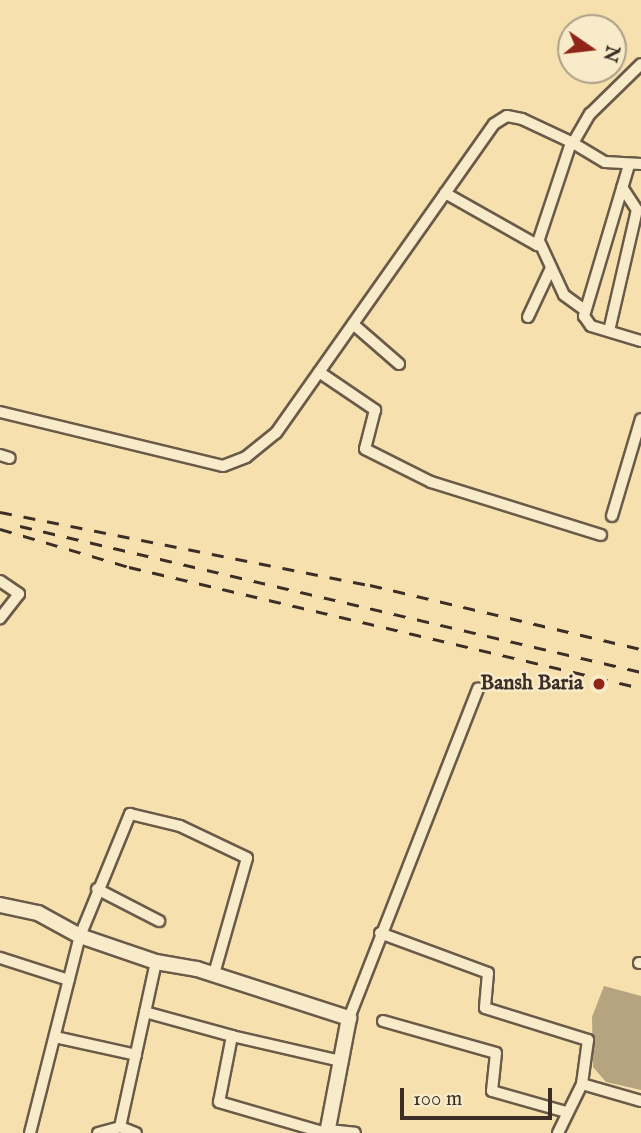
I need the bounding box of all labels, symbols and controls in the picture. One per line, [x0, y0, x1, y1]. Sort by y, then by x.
north arrow [557, 14, 627, 84]
text: N [597, 43, 624, 64]
place label: Bansh Baria [480, 671, 583, 697]
marker: Bansh Baria [589, 674, 609, 694]
scale bar [403, 1074, 555, 1118]
text: 100 m [413, 1086, 462, 1113]

